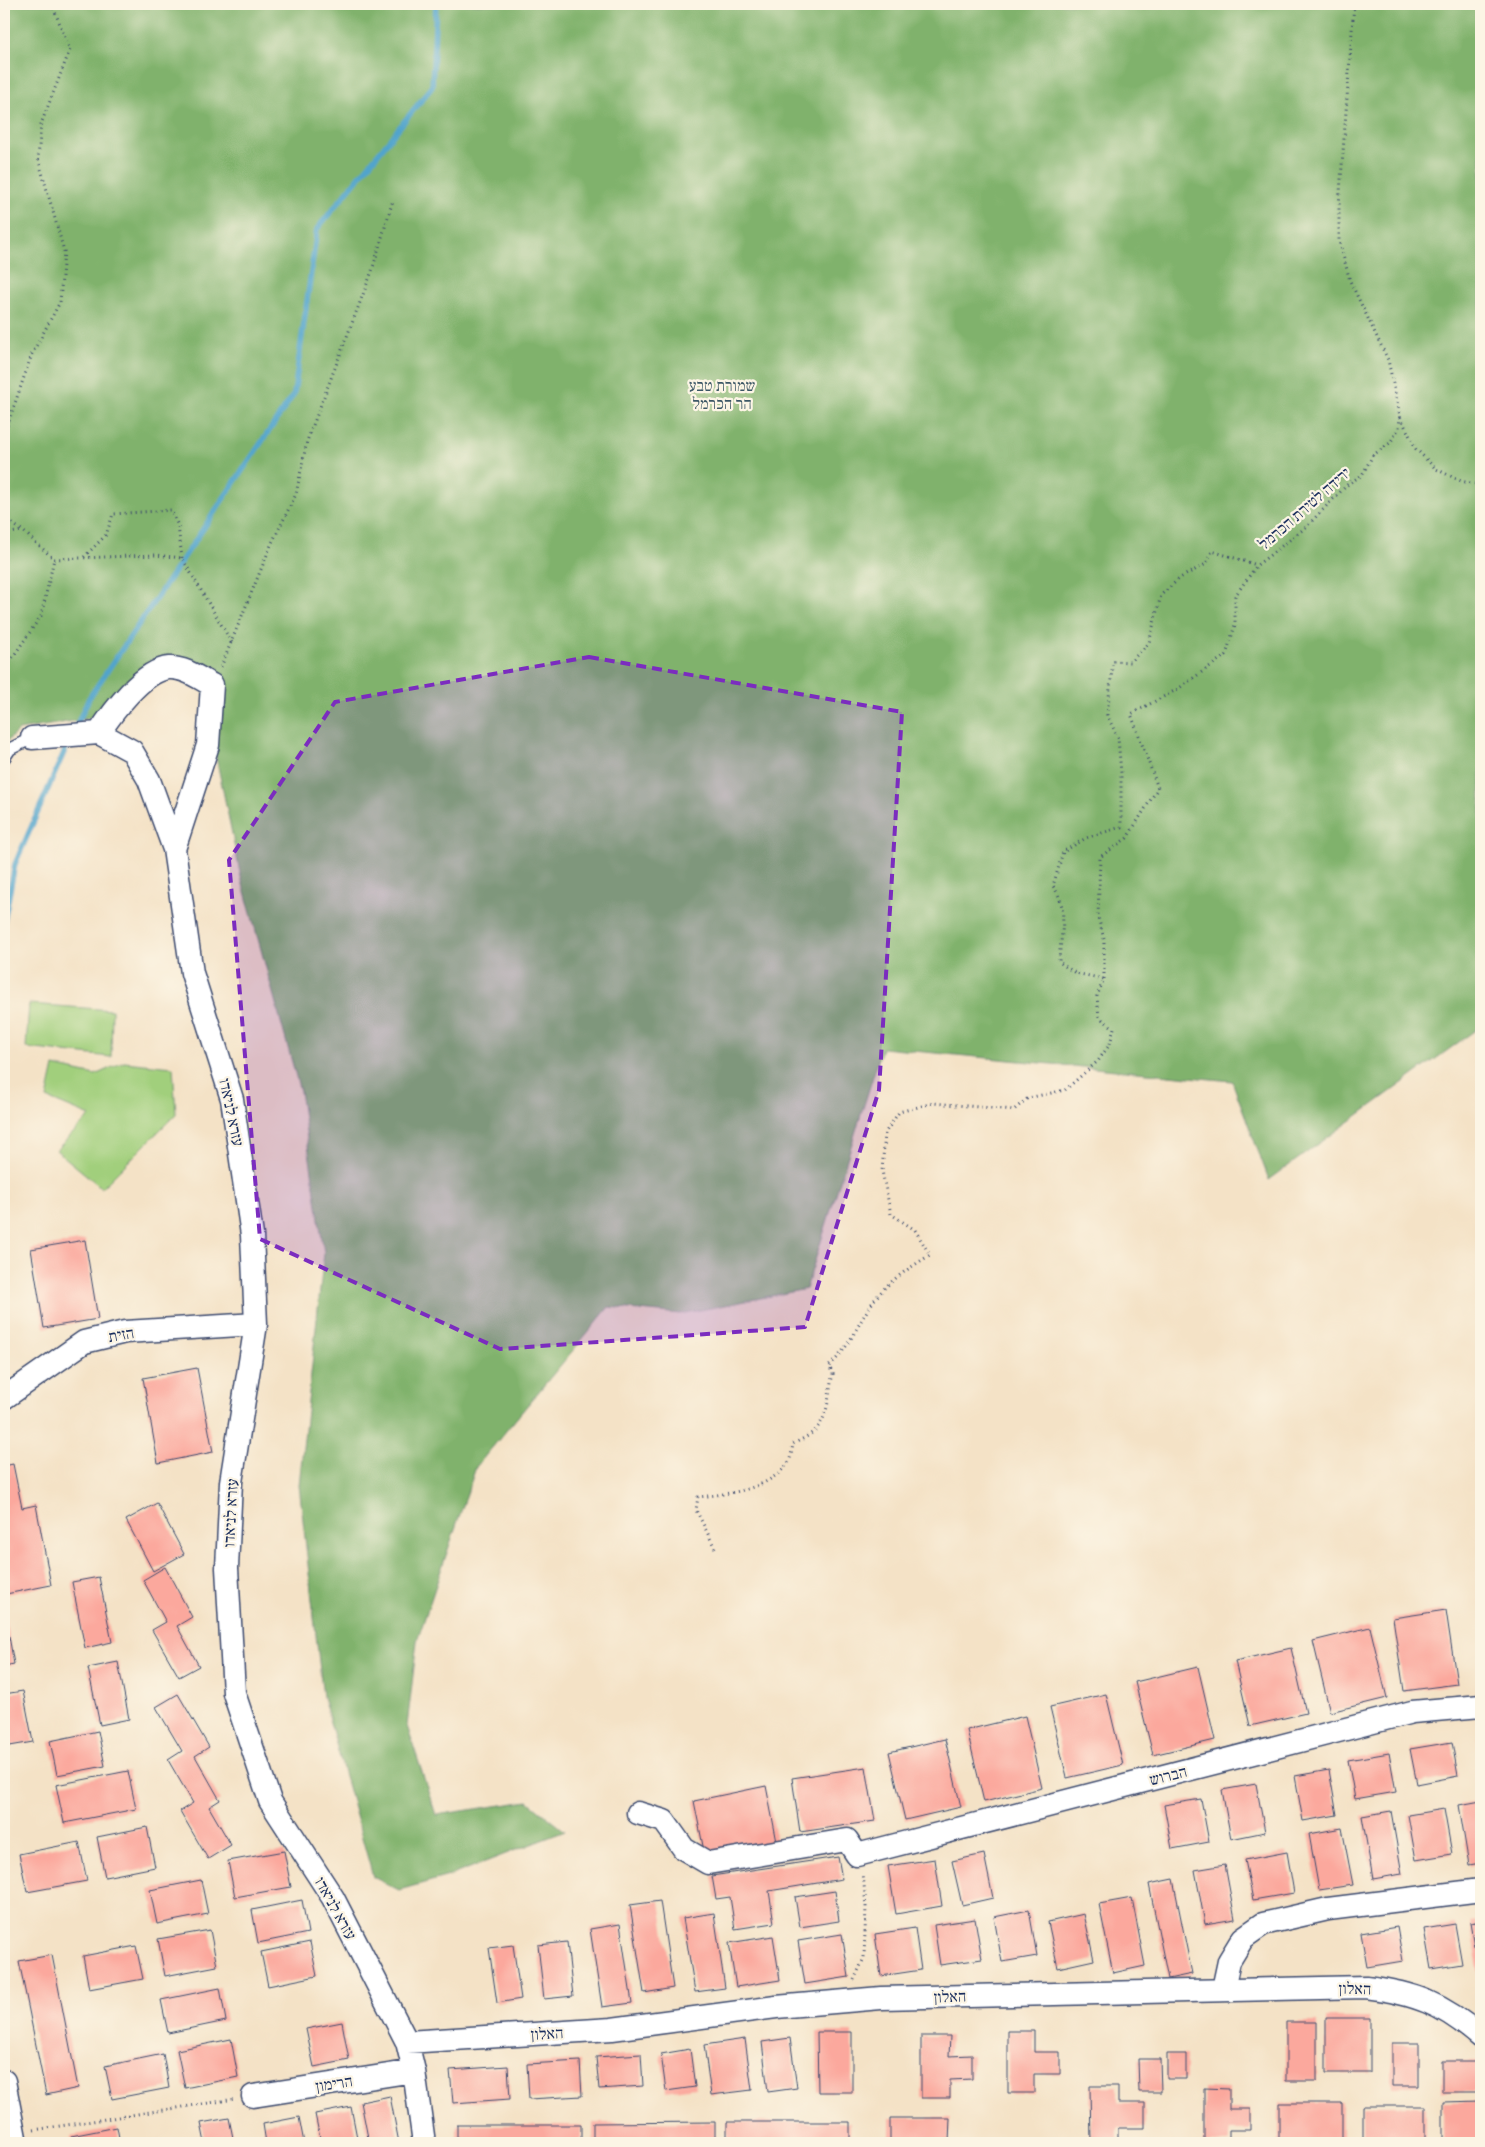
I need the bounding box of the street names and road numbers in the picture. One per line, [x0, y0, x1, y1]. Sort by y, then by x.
street label: ירידה לטירת הכרמל [1254, 463, 1354, 553]
street label: עזרא לניאדו [215, 1076, 248, 1148]
street label: הזית [107, 1323, 135, 1346]
street label: עזרא לניאדו [219, 1478, 242, 1548]
street label: הברוש [1147, 1762, 1189, 1789]
street label: עזרא לניאדו [311, 1874, 361, 1943]
street label: האלון [1338, 1979, 1371, 1998]
street label: האלון [933, 1986, 967, 2007]
street label: האלון [530, 2023, 564, 2044]
street label: הרימון [314, 2071, 354, 2096]

